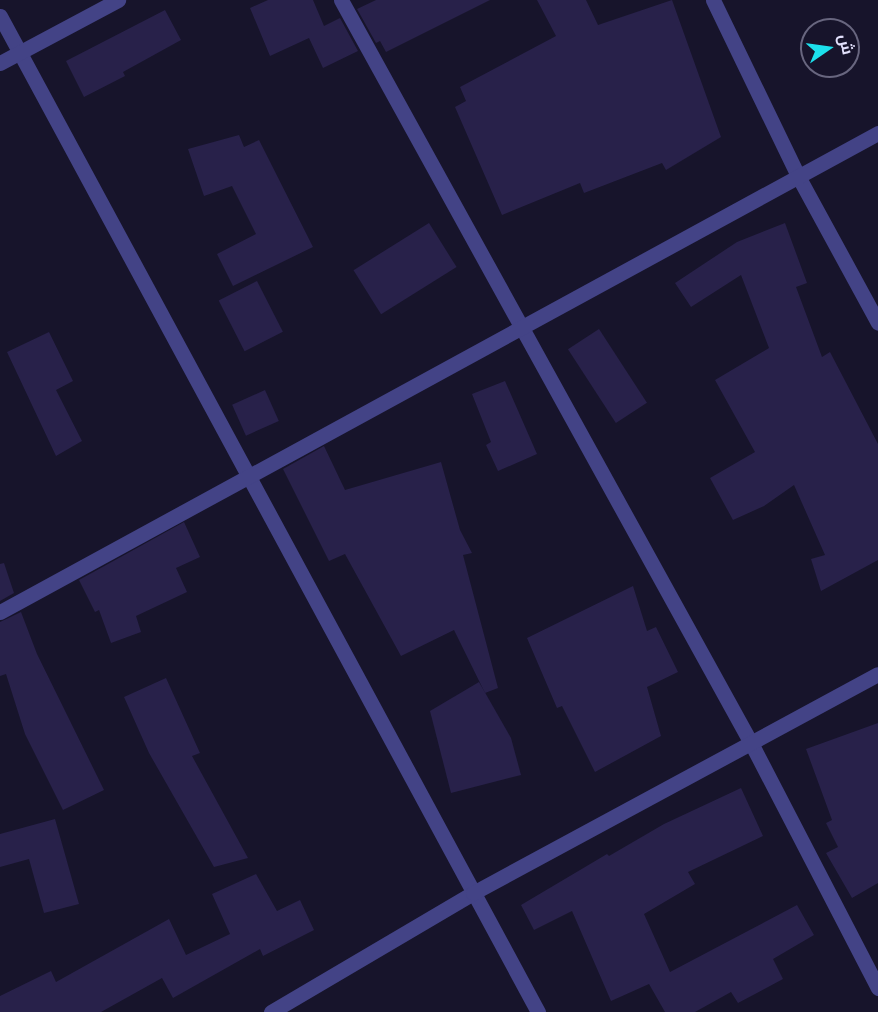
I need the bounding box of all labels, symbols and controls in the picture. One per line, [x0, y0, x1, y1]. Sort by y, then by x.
north arrow [800, 18, 860, 78]
text: ش [835, 32, 858, 56]

